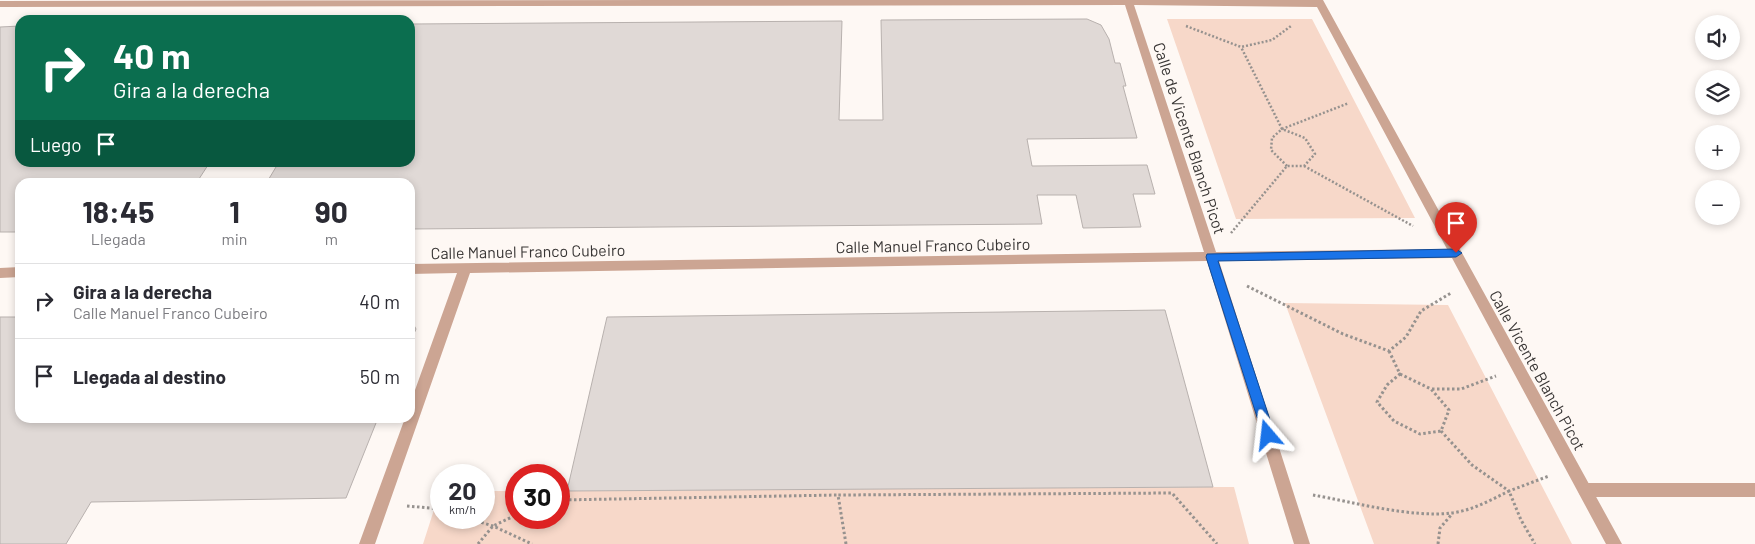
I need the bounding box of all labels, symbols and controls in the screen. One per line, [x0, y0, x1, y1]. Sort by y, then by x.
map controls [1695, 15, 1740, 225]
button: sound [1695, 15, 1740, 60]
text: 40 m [113, 34, 190, 76]
icon: right [30, 35, 95, 100]
street label: Calle de Vicente Blanch Picot [1150, 40, 1230, 236]
button: layers [1695, 70, 1740, 115]
text: Gira a la derecha [113, 76, 270, 102]
button: + [1695, 125, 1740, 170]
icon: arrive [92, 130, 120, 158]
text: Luego [30, 133, 82, 156]
button: − [1695, 180, 1740, 225]
text: 18:45 [82, 193, 154, 229]
text: 1 [229, 193, 240, 229]
text: 90 [315, 193, 348, 229]
pin [1435, 202, 1477, 253]
icon: arrive [1442, 209, 1470, 237]
text: Llegada [91, 229, 146, 248]
text: min [222, 229, 248, 248]
text: m [325, 229, 338, 248]
street label: Calle Manuel Franco Cubeiro [836, 234, 1030, 256]
street label: Calle Manuel Franco Cubeiro [431, 240, 625, 262]
text: Gira a la derecha [73, 280, 212, 303]
icon: right [30, 287, 58, 315]
street label: Calle Vicente Blanch Picot [1486, 287, 1590, 453]
text: 40 m [359, 290, 400, 313]
text: Calle Manuel Franco Cubeiro [73, 303, 268, 322]
icon: arrive [30, 362, 58, 390]
text: Llegada al destino [73, 365, 226, 388]
text: 50 m [360, 365, 400, 388]
position arrow [1241, 408, 1293, 460]
speed limit sign: 30 [505, 464, 570, 529]
text: 20 [448, 475, 477, 505]
text: km/h [449, 502, 476, 516]

